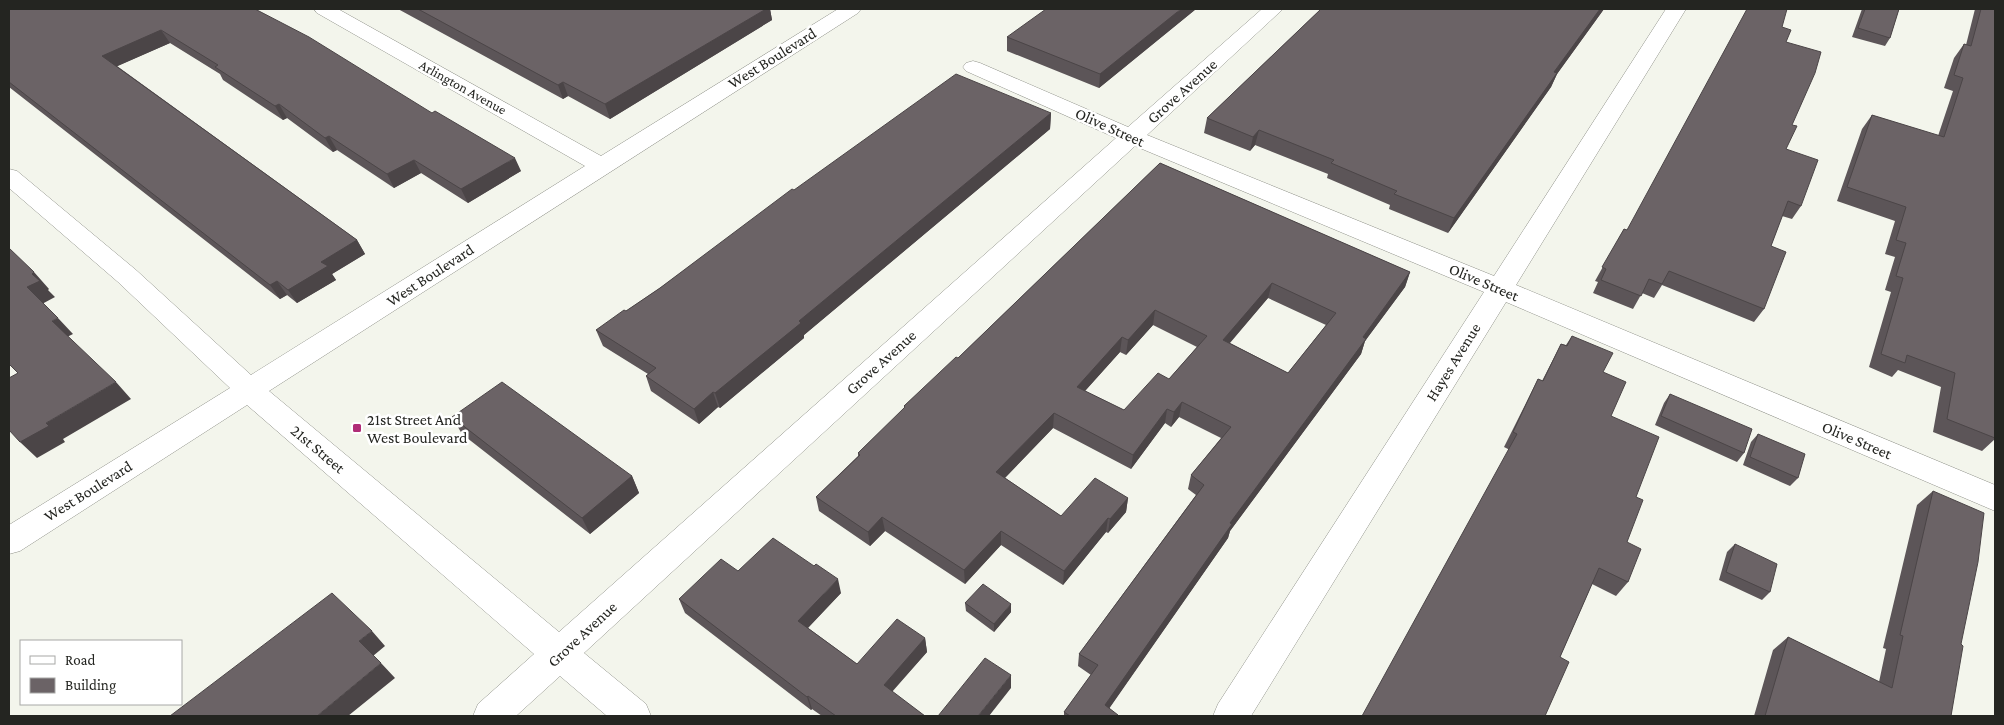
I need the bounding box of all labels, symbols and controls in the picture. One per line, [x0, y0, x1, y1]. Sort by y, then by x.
street label: West Boulevard [725, 24, 820, 92]
street label: Grove Avenue [1144, 55, 1220, 127]
street label: Arlington Avenue [417, 56, 509, 118]
street label: Olive Street [1073, 104, 1148, 150]
street label: West Boulevard [383, 240, 477, 309]
street label: Olive Street [1447, 260, 1522, 305]
street label: Hayes Avenue [1422, 320, 1485, 405]
street label: Grove Avenue [843, 326, 919, 398]
place label: 21st Street And West Boulevard [367, 411, 468, 446]
street label: Olive Street [1820, 418, 1895, 463]
street label: 21st Street [288, 422, 349, 477]
marker: 21st Street And West Boulevard [351, 422, 363, 434]
street label: West Boulevard [41, 457, 136, 525]
street label: Grove Avenue [544, 598, 620, 670]
legend [20, 640, 182, 705]
text: Road [65, 652, 96, 668]
text: Building [65, 677, 116, 694]

